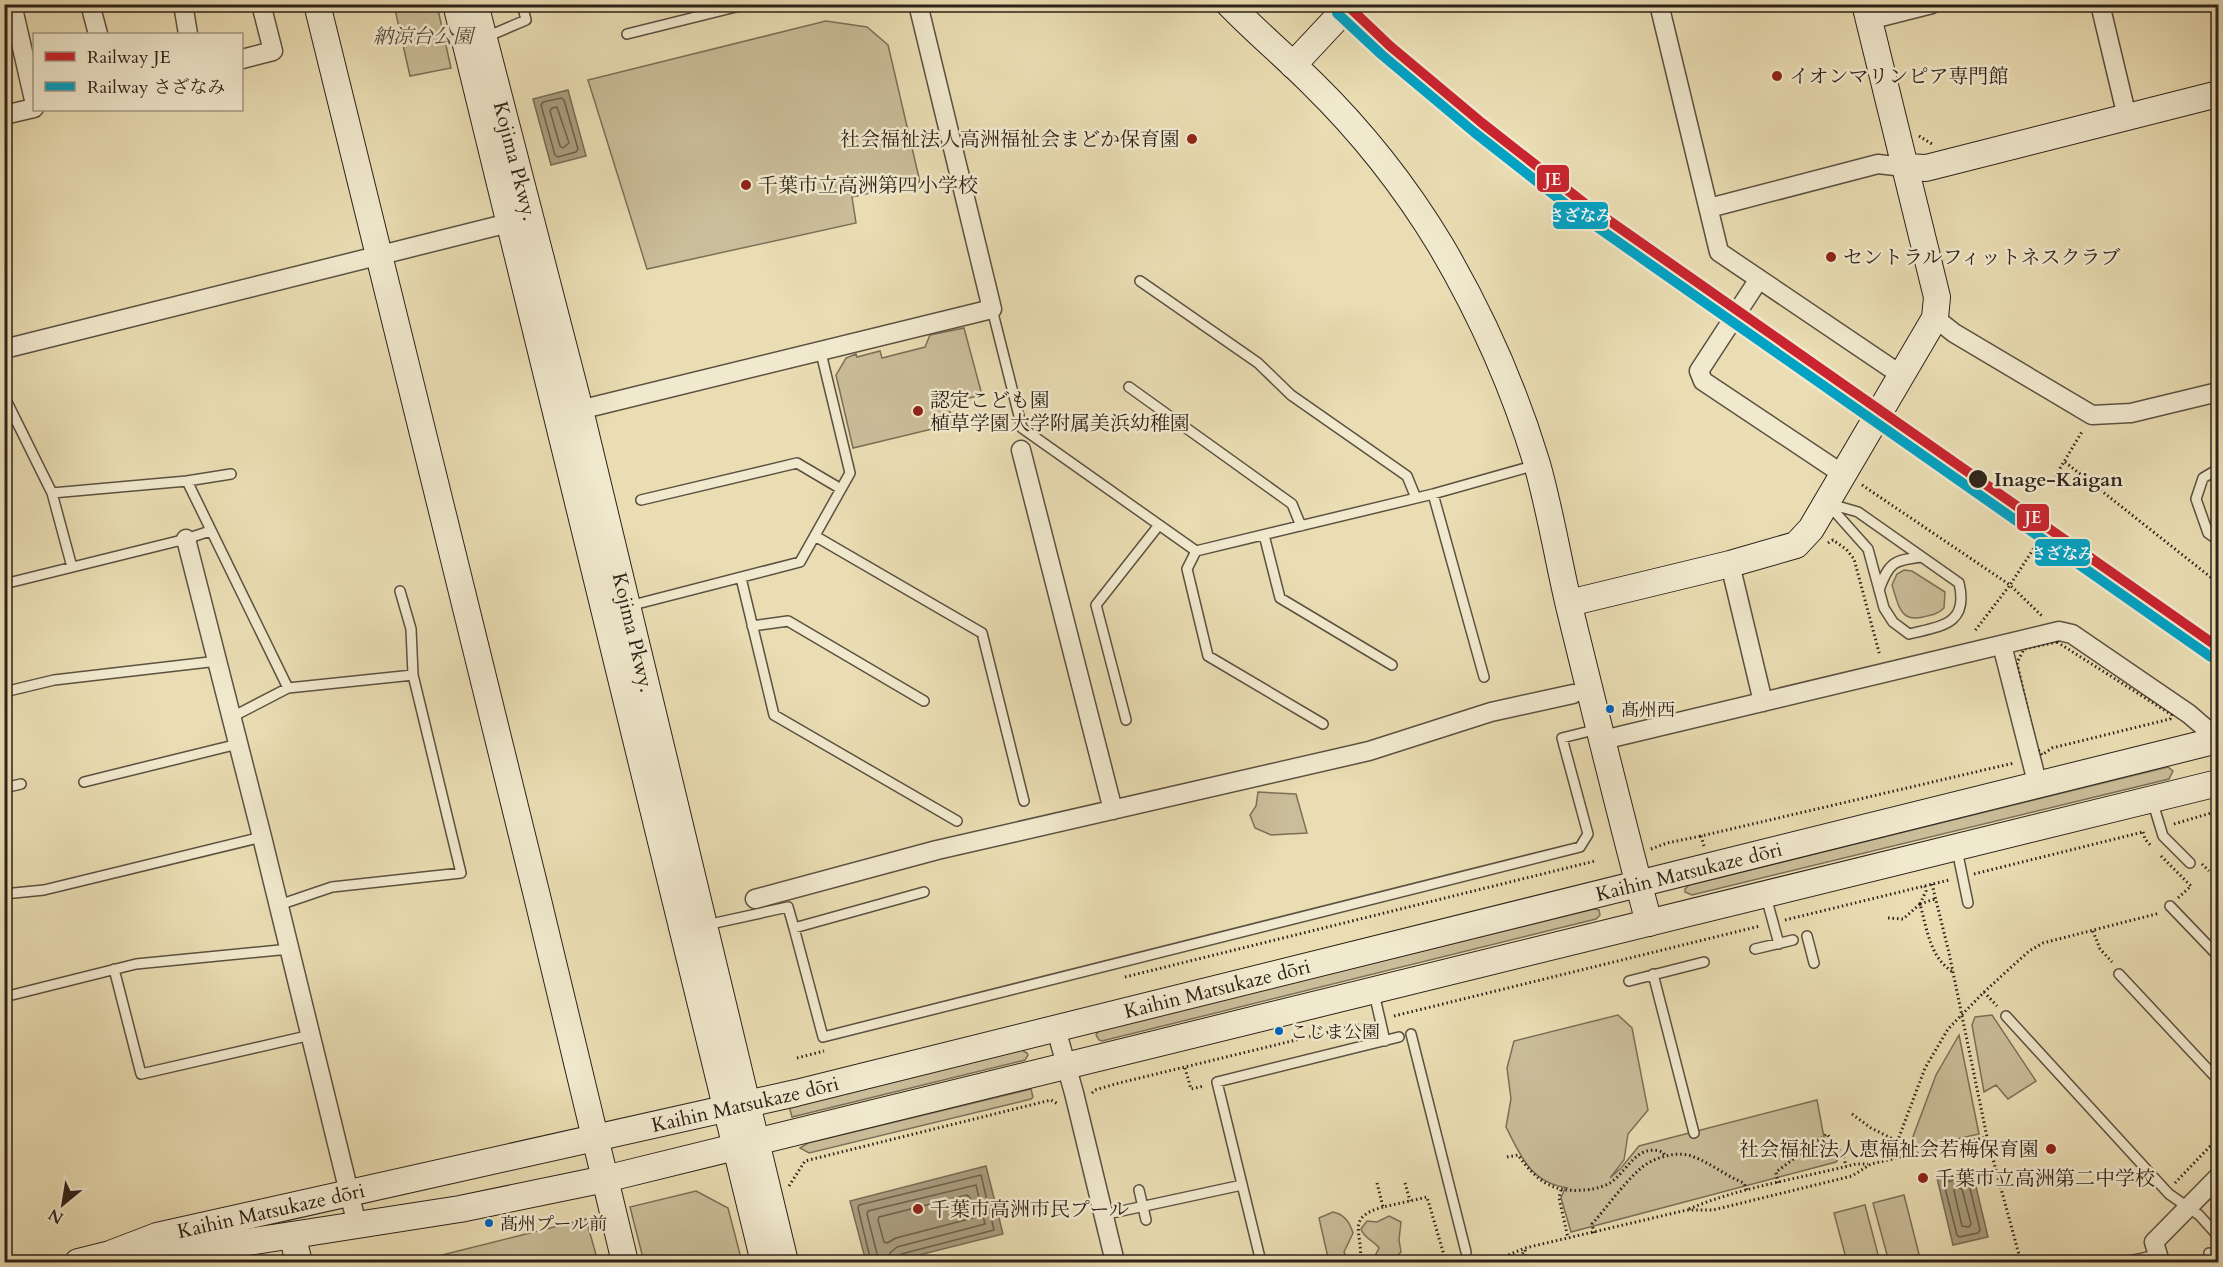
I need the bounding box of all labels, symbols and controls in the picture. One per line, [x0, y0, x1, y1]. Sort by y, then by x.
park label: 納涼台公園 [373, 23, 476, 50]
legend [33, 33, 243, 111]
text: Railway JE [87, 45, 171, 70]
place label: イオンマリンピア専門館 [1789, 63, 2008, 90]
marker: イオンマリンピア専門館 [1770, 69, 1784, 83]
text: Railway さざなみ [87, 75, 225, 100]
street label: Kojima Pkwy. [487, 98, 543, 223]
place label: 社会福祉法人高洲福祉会まどか保育園 [840, 126, 1180, 153]
marker: 社会福祉法人高洲福祉会まどか保育園 [1185, 132, 1199, 146]
line badge: JE [1536, 164, 1570, 193]
text: JE [1543, 169, 1561, 191]
place label: 千葉市立高洲第四小学校 [758, 172, 978, 199]
marker: 千葉市立高洲第四小学校 [739, 178, 753, 192]
line badge: さざなみ [1552, 201, 1609, 230]
text: さざなみ [1548, 205, 1612, 227]
place label: セントラルフィットネスクラブ [1843, 244, 2121, 271]
marker: セントラルフィットネスクラブ [1824, 250, 1838, 264]
place label: 認定こども園 植草学園大学附属美浜幼稚園 [930, 387, 1190, 437]
marker: 認定こども園 植草学園大学附属美浜幼稚園 [911, 404, 925, 418]
place label: Inage-Kaigan [1994, 466, 2123, 493]
marker: Inage-Kaigan [1967, 468, 1989, 490]
line badge: JE [2016, 503, 2050, 532]
text: JE [2023, 507, 2041, 529]
line badge: さざなみ [2034, 538, 2091, 567]
text: さざなみ [2030, 543, 2094, 565]
street label: Kojima Pkwy. [606, 570, 660, 695]
place label: 髙州西 [1621, 698, 1675, 723]
marker: 髙州西 [1604, 703, 1616, 715]
street label: Kaihin Matsukaze dōri [1593, 836, 1785, 908]
street label: Kaihin Matsukaze dōri [1121, 953, 1314, 1025]
place label: こじま公園 [1290, 1020, 1380, 1045]
marker: こじま公園 [1273, 1025, 1285, 1037]
street label: Kaihin Matsukaze dōri [649, 1070, 842, 1139]
place label: 社会福祉法人恵福祉会若梅保育園 [1739, 1136, 2039, 1163]
marker: 社会福祉法人恵福祉会若梅保育園 [2044, 1142, 2058, 1156]
place label: 千葉市立高洲第二中学校 [1935, 1165, 2155, 1192]
marker: 千葉市立高洲第二中学校 [1916, 1171, 1930, 1185]
north arrow [33, 1174, 93, 1234]
street label: Kaihin Matsukaze dōri [175, 1177, 368, 1245]
place label: 千葉市高洲市民プール [930, 1196, 1129, 1223]
marker: 千葉市高洲市民プール [911, 1202, 925, 1216]
text: N [44, 1203, 68, 1229]
place label: 髙州プール前 [500, 1212, 607, 1237]
marker: 髙州プール前 [483, 1217, 495, 1229]

